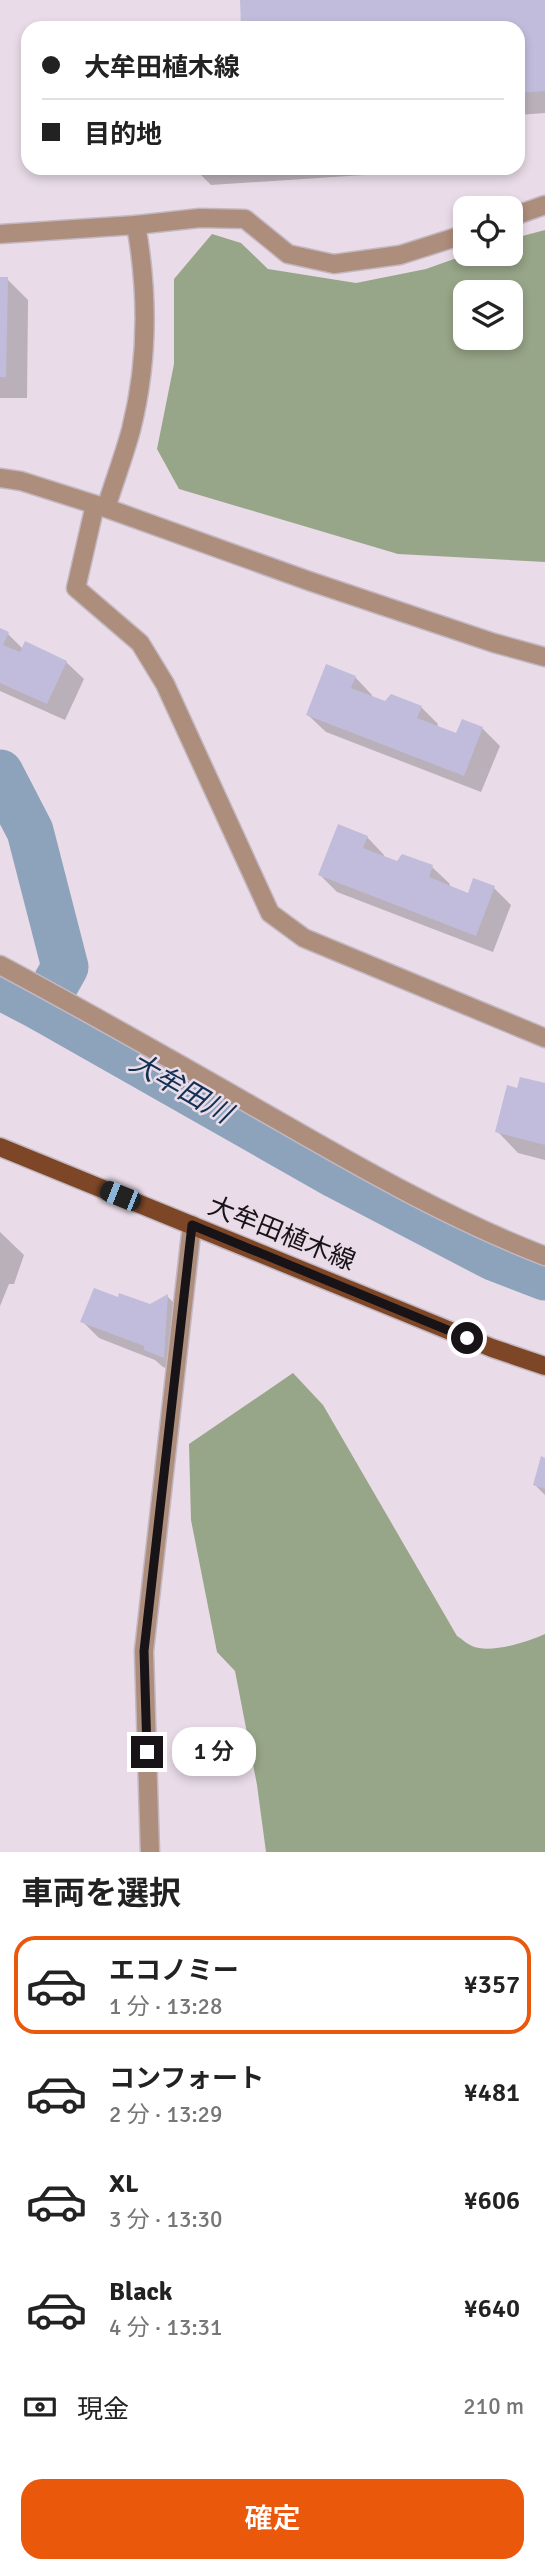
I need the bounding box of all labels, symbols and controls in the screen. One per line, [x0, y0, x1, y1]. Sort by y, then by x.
text: 大牟田植木線 [84, 52, 240, 84]
text: 目的地 [84, 119, 162, 151]
map controls [453, 196, 523, 350]
button: locate [453, 196, 523, 266]
button: layers [453, 280, 523, 350]
water label: 大牟田川 [123, 1045, 240, 1132]
car [97, 1178, 144, 1214]
street label: 大牟田植木線 [203, 1190, 360, 1278]
route start [451, 1322, 483, 1354]
callout: 1 分 [172, 1728, 256, 1776]
route end [131, 1736, 163, 1768]
text: 1 分 [194, 1737, 234, 1766]
text: 車両を選択 [21, 1874, 181, 1913]
icon: car [25, 1954, 88, 2017]
text: エコノミー [109, 1955, 239, 1987]
text: ¥357 [464, 1969, 520, 2001]
text: 1 分 · 13:28 [109, 1992, 222, 2021]
icon: car [25, 2062, 88, 2125]
text: コンフォート [109, 2063, 264, 2095]
text: ¥481 [464, 2077, 520, 2109]
text: 2 分 · 13:29 [109, 2100, 222, 2129]
text: XL [109, 2168, 139, 2200]
icon: car [25, 2170, 88, 2233]
text: ¥606 [464, 2185, 520, 2217]
text: 3 分 · 13:30 [109, 2205, 222, 2234]
text: Black [109, 2276, 172, 2308]
icon: car [25, 2278, 88, 2341]
text: ¥640 [464, 2293, 520, 2325]
text: 4 分 · 13:31 [109, 2313, 222, 2342]
icon: cash [21, 2388, 59, 2426]
text: 210 m [463, 2392, 524, 2421]
text: 現金 [77, 2394, 129, 2426]
button: 確定 [21, 2479, 524, 2559]

